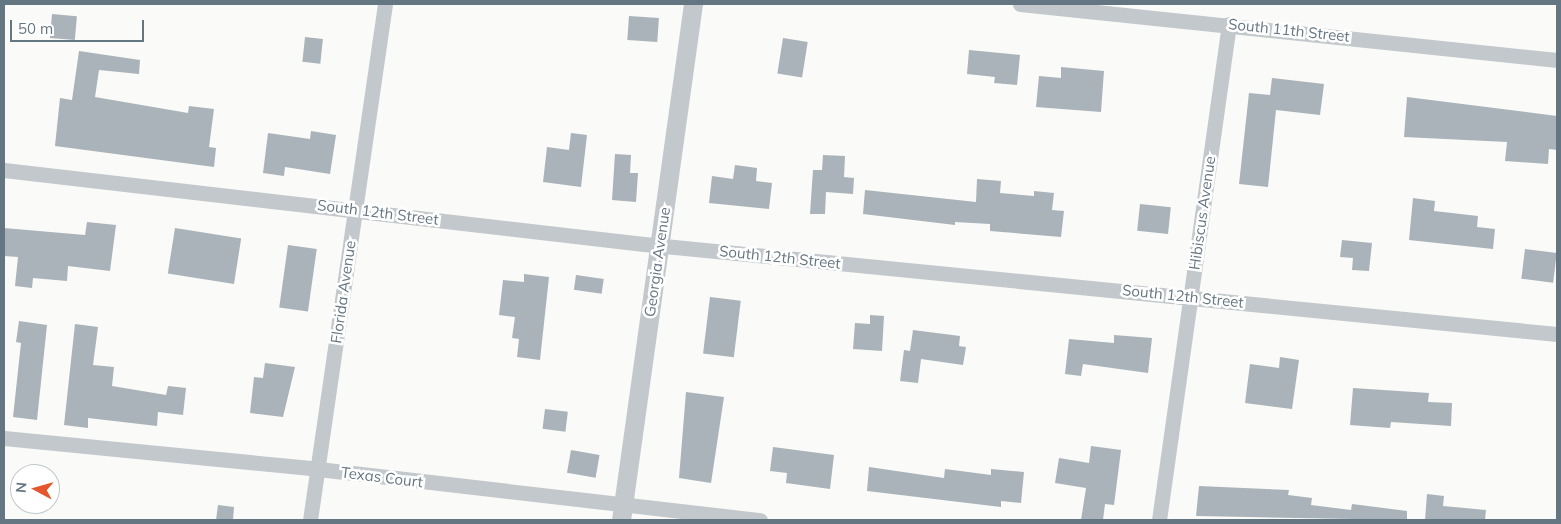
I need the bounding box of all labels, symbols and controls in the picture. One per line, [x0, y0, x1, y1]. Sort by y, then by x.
scale bar [12, 10, 146, 42]
street label: South 11th Street [1227, 15, 1351, 45]
text: 50 m [18, 19, 53, 38]
street label: Hibiscus Avenue [1185, 155, 1219, 271]
street label: South 12th Street [316, 196, 440, 228]
street label: Georgia Avenue [640, 206, 674, 318]
street label: Florida Avenue [327, 239, 359, 345]
street label: South 12th Street [718, 242, 842, 272]
street label: South 12th Street [1121, 281, 1245, 311]
street label: Texas Court [340, 463, 424, 491]
north arrow [10, 464, 60, 514]
text: N [12, 481, 31, 494]

